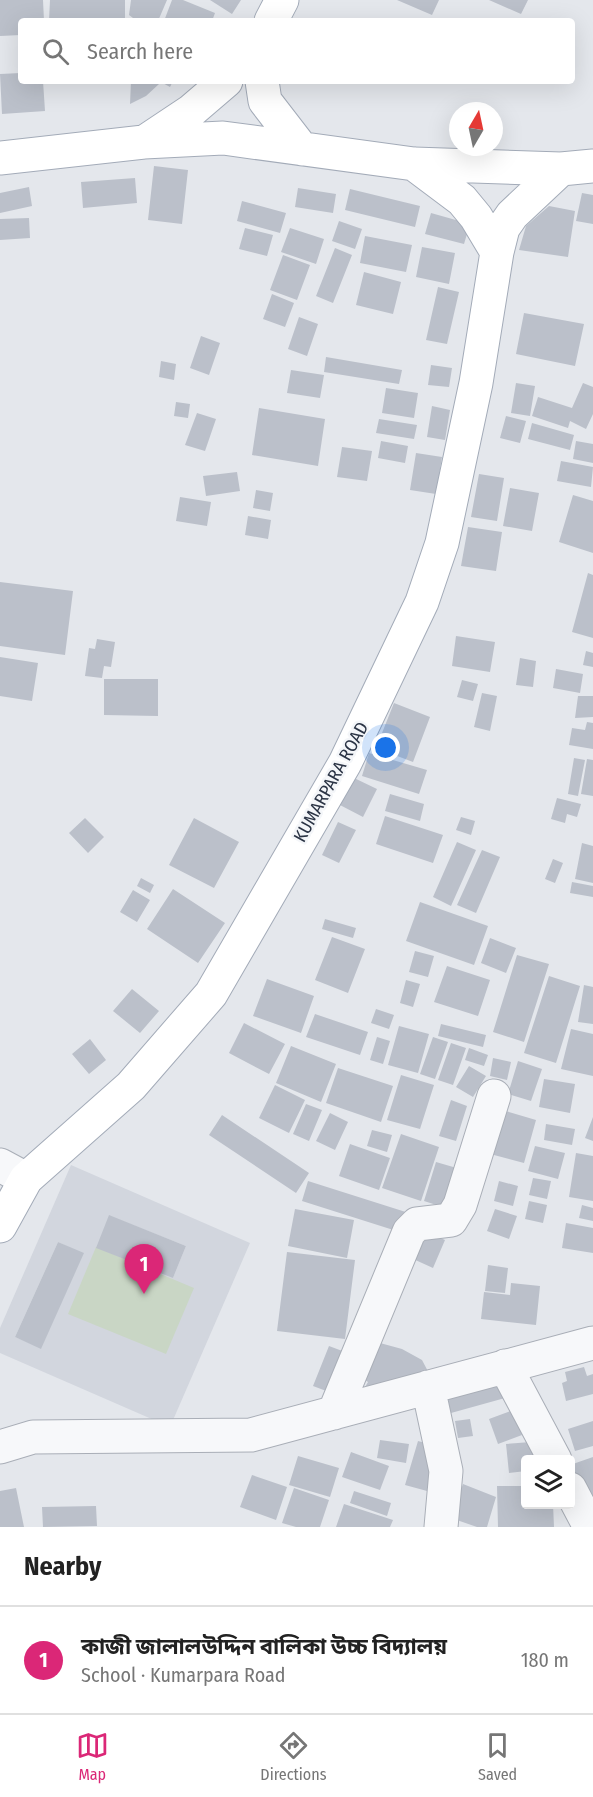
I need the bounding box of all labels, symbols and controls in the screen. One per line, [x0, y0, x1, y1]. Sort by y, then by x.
search box [18, 18, 575, 84]
icon: search [39, 35, 72, 68]
text: Search here [87, 38, 193, 65]
north arrow [449, 102, 503, 156]
street label: KUMARPARA ROAD [289, 718, 373, 846]
your location [371, 733, 400, 762]
pin: 1 [124, 1244, 164, 1294]
map controls [521, 1455, 575, 1509]
button: layers [521, 1455, 575, 1509]
text: Nearby [24, 1551, 101, 1582]
text: কাজী জালালউদ্দিন বালিকা উচ্চ বিদ্যালয় [81, 1633, 447, 1660]
text: 1 [39, 1648, 48, 1672]
text: 180 m [521, 1648, 569, 1672]
text: School · Kumarpara Road [81, 1663, 286, 1687]
tab: Map [76, 1729, 109, 1784]
tab: Directions [260, 1729, 327, 1784]
tab: Saved [478, 1729, 517, 1784]

